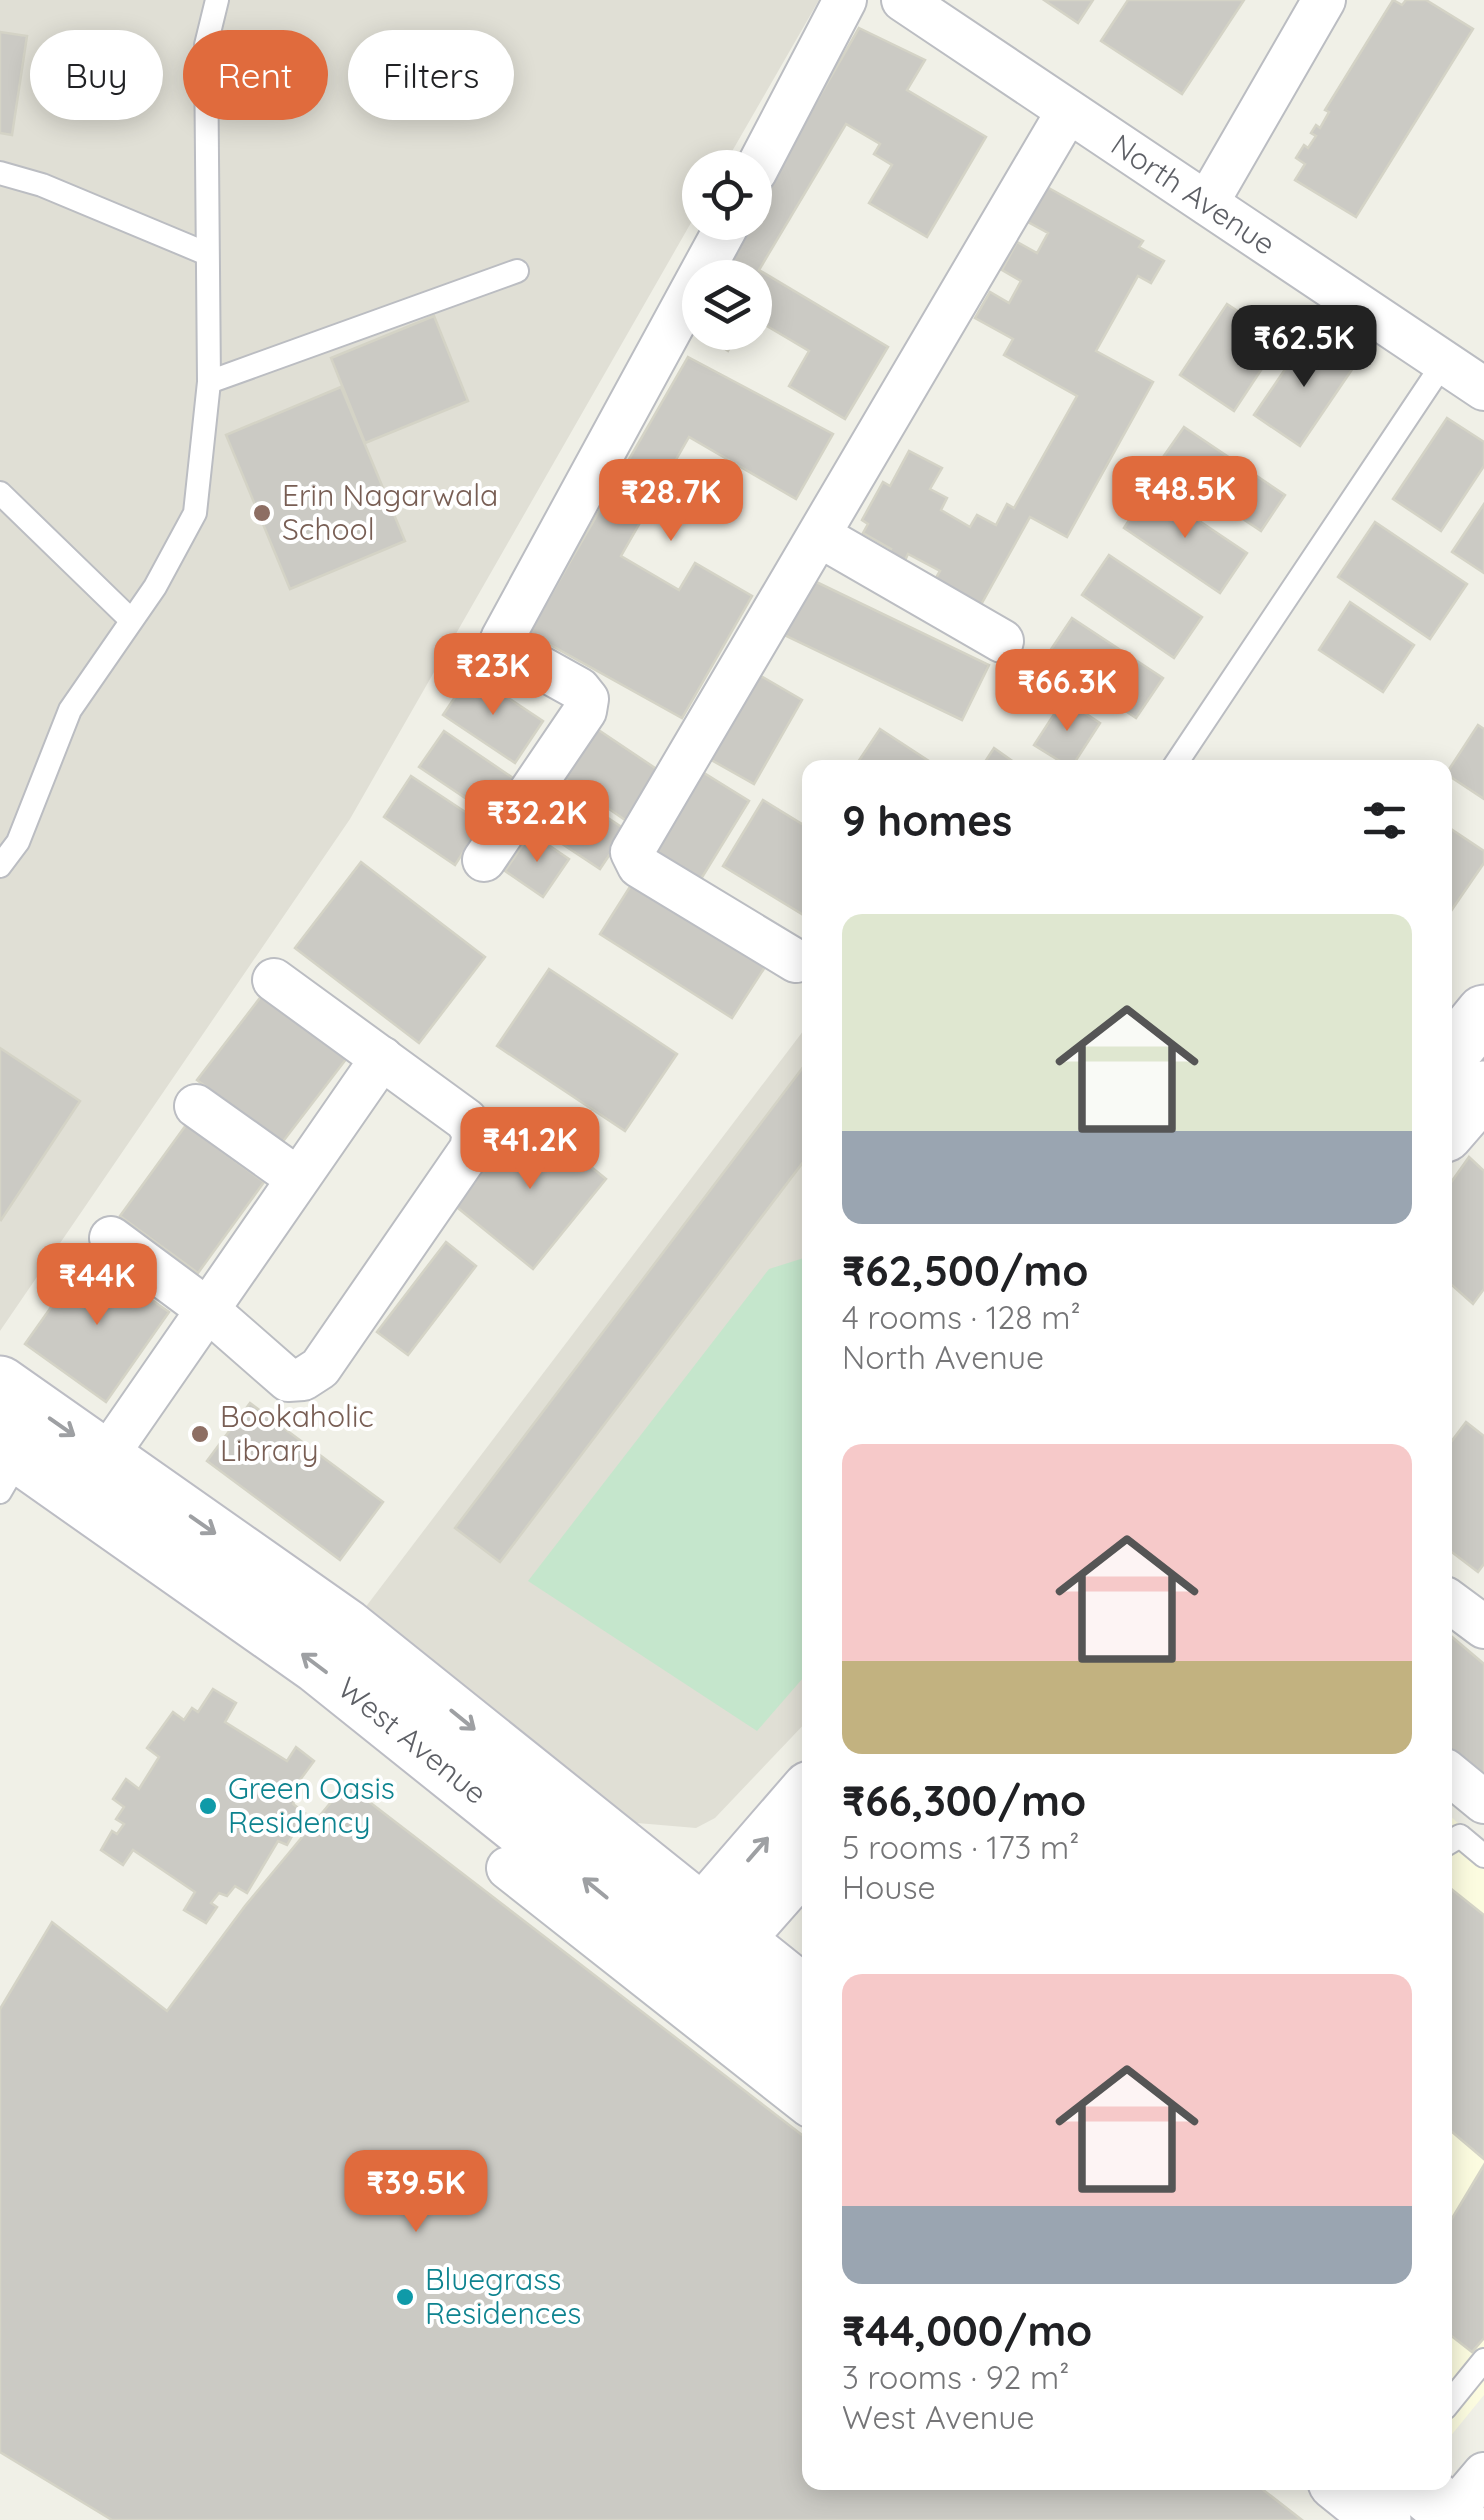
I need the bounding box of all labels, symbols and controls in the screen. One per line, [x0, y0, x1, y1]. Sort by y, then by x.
chip: Buy [30, 30, 163, 120]
chip: Rent [183, 30, 328, 120]
chip: Filters [348, 30, 514, 120]
street label: North Avenue [1104, 125, 1283, 263]
map controls [682, 150, 772, 350]
button: locate [682, 150, 772, 240]
button: layers [682, 260, 772, 350]
pin: ₹62.5K [1223, 305, 1385, 390]
text: ₹62.5K [1254, 317, 1354, 357]
pin: ₹48.5K [1104, 456, 1266, 541]
pin: ₹28.7K [590, 459, 752, 544]
text: ₹48.5K [1134, 468, 1236, 508]
text: ₹28.7K [621, 471, 721, 511]
place label: Erin Nagarwala School [282, 476, 498, 548]
marker: Erin Nagarwala School [251, 502, 273, 524]
pin: ₹23K [434, 633, 552, 718]
text: ₹23K [456, 645, 530, 685]
pin: ₹66.3K [986, 649, 1148, 734]
text: ₹66.3K [1017, 661, 1117, 701]
pin: ₹32.2K [456, 780, 618, 865]
text: ₹32.2K [487, 792, 587, 832]
icon: filters [1357, 793, 1412, 848]
text: 9 homes [842, 794, 1012, 847]
icon: home [1037, 979, 1217, 1159]
pin: ₹41.2K [449, 1107, 611, 1192]
text: ₹41.2K [482, 1119, 578, 1159]
pin: ₹44K [38, 1243, 156, 1328]
text: ₹62,500/mo [842, 1244, 1088, 1297]
text: ₹44K [59, 1255, 135, 1295]
text: 4 rooms · 128 m² [842, 1297, 1081, 1337]
text: North Avenue [842, 1337, 1044, 1377]
place label: Bookaholic Library [220, 1397, 374, 1469]
one-way arrow [47, 1416, 75, 1437]
marker: Bookaholic Library [189, 1423, 211, 1445]
icon: home [1037, 1509, 1217, 1689]
one-way arrow [188, 1515, 216, 1536]
one-way arrow [301, 1653, 328, 1674]
street label: West Avenue [331, 1669, 495, 1812]
one-way arrow [449, 1709, 475, 1731]
place label: Green Oasis Residency [228, 1769, 395, 1841]
text: ₹66,300/mo [842, 1774, 1086, 1827]
marker: Green Oasis Residency [197, 1795, 219, 1817]
text: 5 rooms · 173 m² [842, 1827, 1079, 1867]
one-way arrow [747, 1836, 769, 1862]
text: House [842, 1867, 936, 1907]
one-way arrow [583, 1877, 609, 1899]
icon: home [1037, 2039, 1217, 2219]
pin: ₹39.5K [335, 2150, 497, 2235]
text: ₹39.5K [366, 2162, 466, 2202]
place label: Bluegrass Residences [425, 2260, 581, 2332]
marker: Bluegrass Residences [394, 2286, 416, 2308]
text: ₹44,000/mo [842, 2304, 1092, 2357]
text: 3 rooms · 92 m² [842, 2357, 1069, 2397]
text: West Avenue [842, 2397, 1035, 2437]

